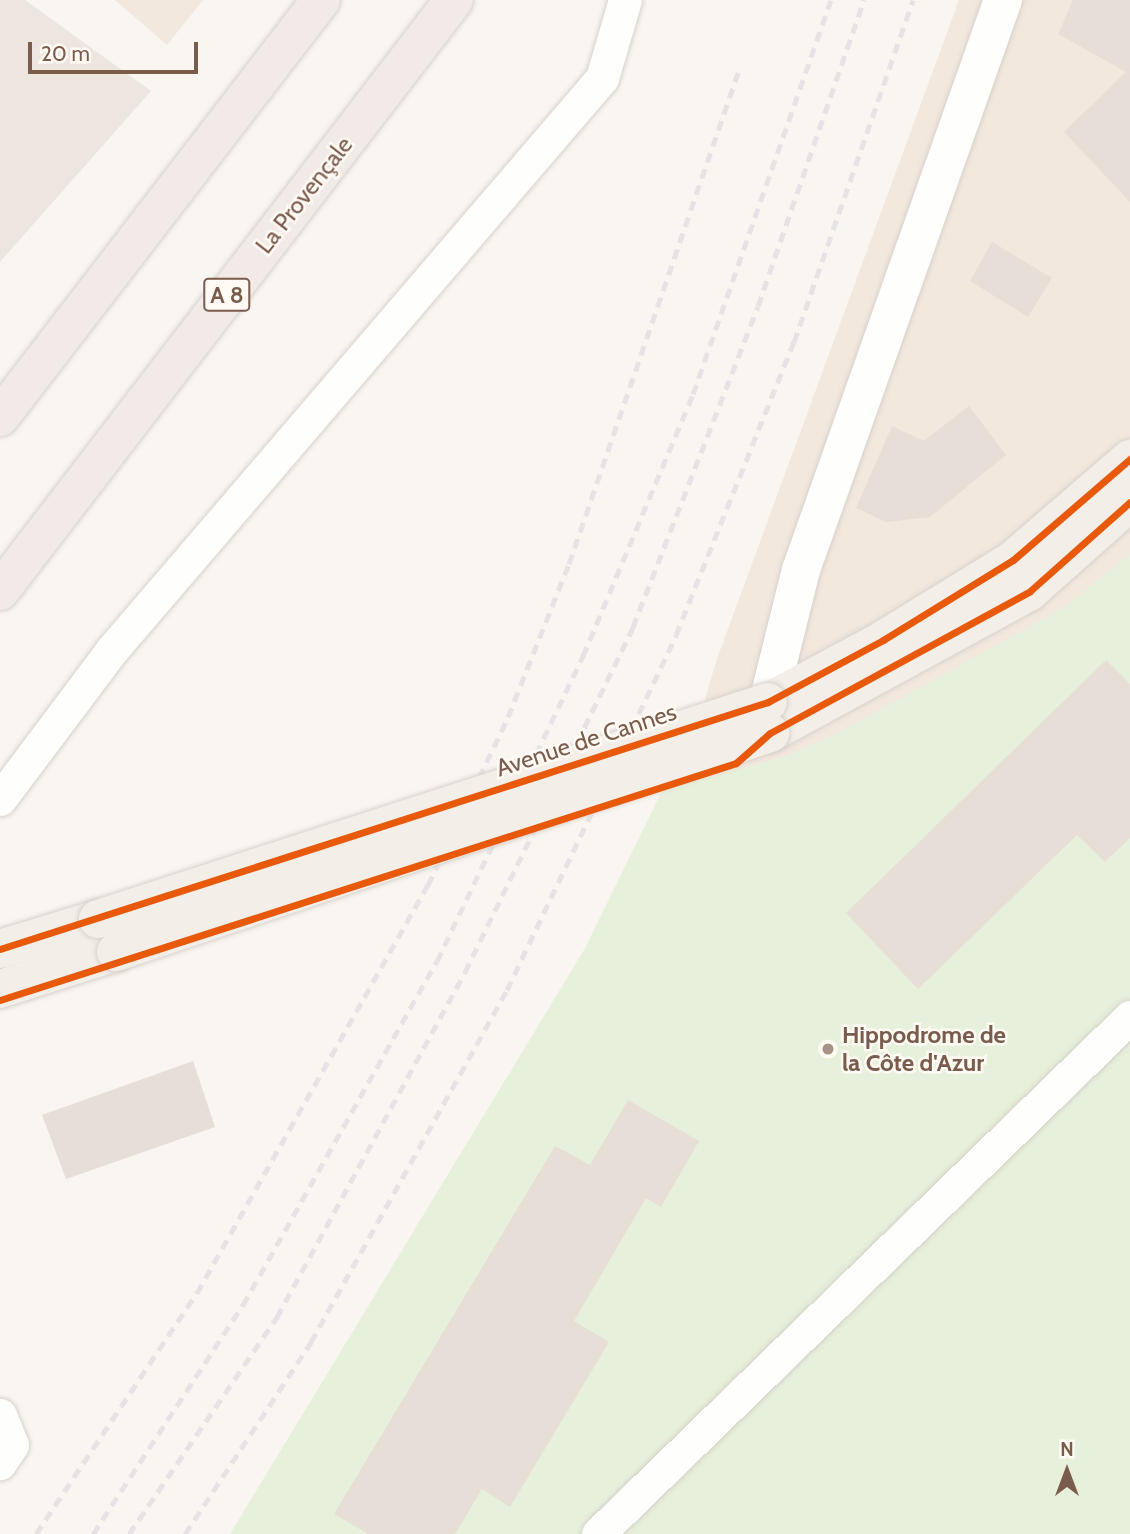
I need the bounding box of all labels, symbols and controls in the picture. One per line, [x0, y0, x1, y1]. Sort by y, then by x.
scale bar [32, 28, 201, 72]
text: 20 m [41, 41, 90, 66]
street label: La Provençale [249, 131, 359, 259]
road number: A 8 [202, 276, 252, 314]
street label: Avenue de Cannes [492, 697, 680, 783]
place label: Hippodrome de la Côte d'Azur [842, 1021, 1006, 1077]
marker: Hippodrome de la Côte d'Azur [820, 1041, 836, 1057]
north arrow [1032, 1436, 1102, 1506]
text: N [1060, 1438, 1074, 1461]

